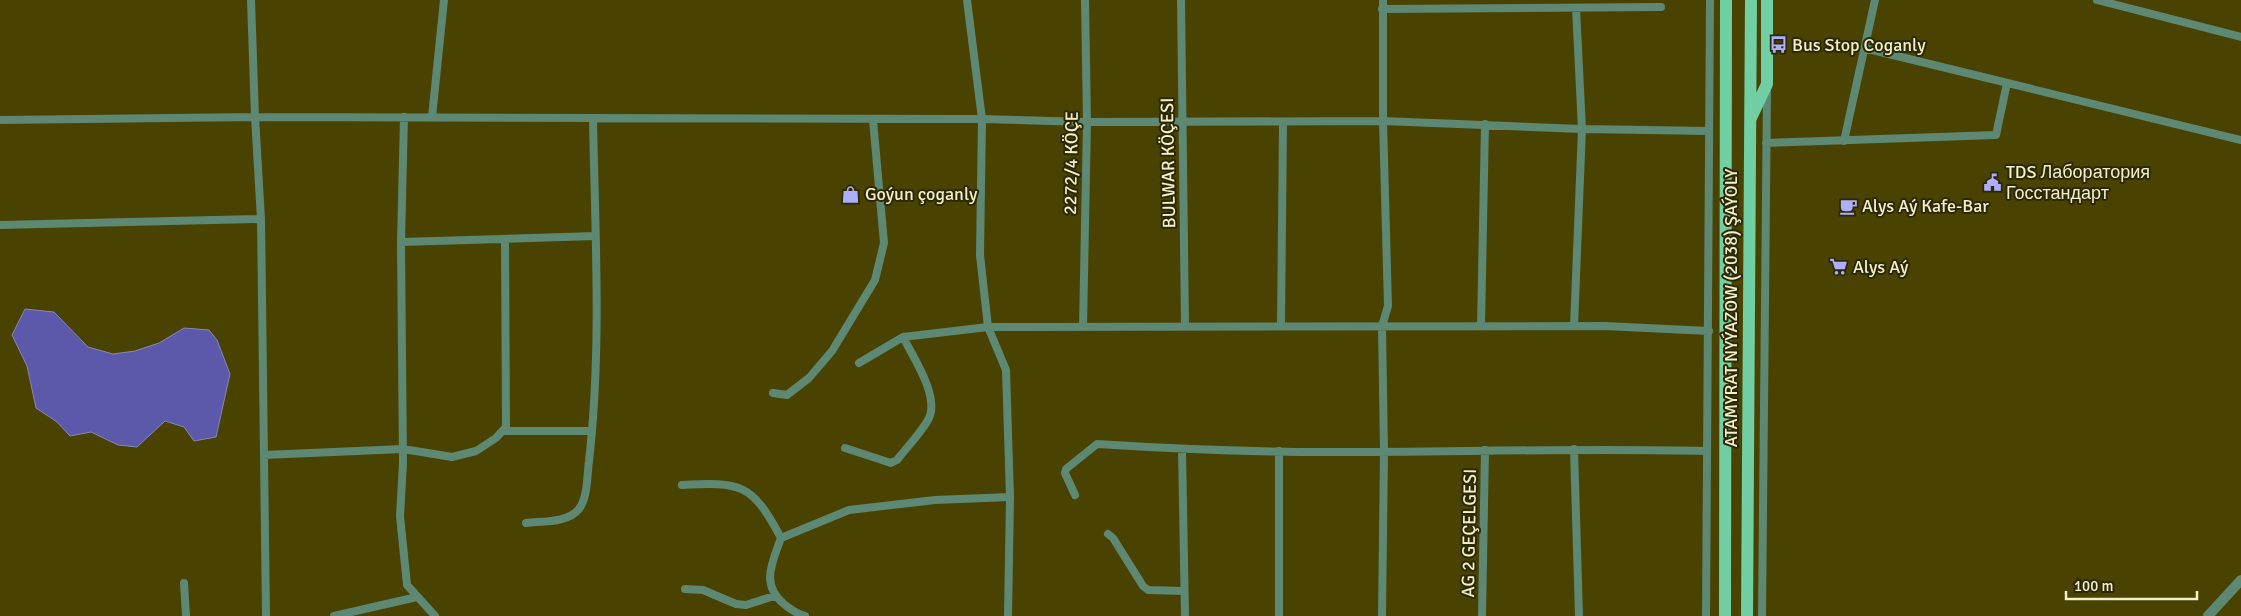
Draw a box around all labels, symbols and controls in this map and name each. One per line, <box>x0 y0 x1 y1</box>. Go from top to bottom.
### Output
place label: Bus Stop Coganly <box>1792 34 1926 56</box>
bus stop icon: Bus Stop Coganly <box>1768 35 1788 55</box>
street label: BULWAR KÖÇESI <box>1156 97 1180 229</box>
street label: 2272/4 KÖÇE <box>1059 111 1083 215</box>
place label: TDS Лаборатория Госстандарт <box>2006 161 2150 204</box>
street label: ATAMYRAT NYÝAZOW (2038) ŞAÝOLY <box>1720 169 1742 447</box>
public building icon: TDS Лаборатория Госстандарт <box>1982 172 2002 192</box>
place label: Goýun çoganly <box>865 183 978 205</box>
shop icon: Goýun çoganly <box>841 184 861 204</box>
place label: Alys Aý Kafe-Bar <box>1862 195 1989 217</box>
cafe icon: Alys Aý Kafe-Bar <box>1838 196 1858 216</box>
place label: Alys Aý <box>1853 256 1909 278</box>
supermarket icon: Alys Aý <box>1829 257 1849 277</box>
street label: AG 2 GEÇELGESI <box>1457 468 1481 598</box>
scale bar <box>2066 568 2197 600</box>
text: 100 m <box>2074 577 2114 595</box>

